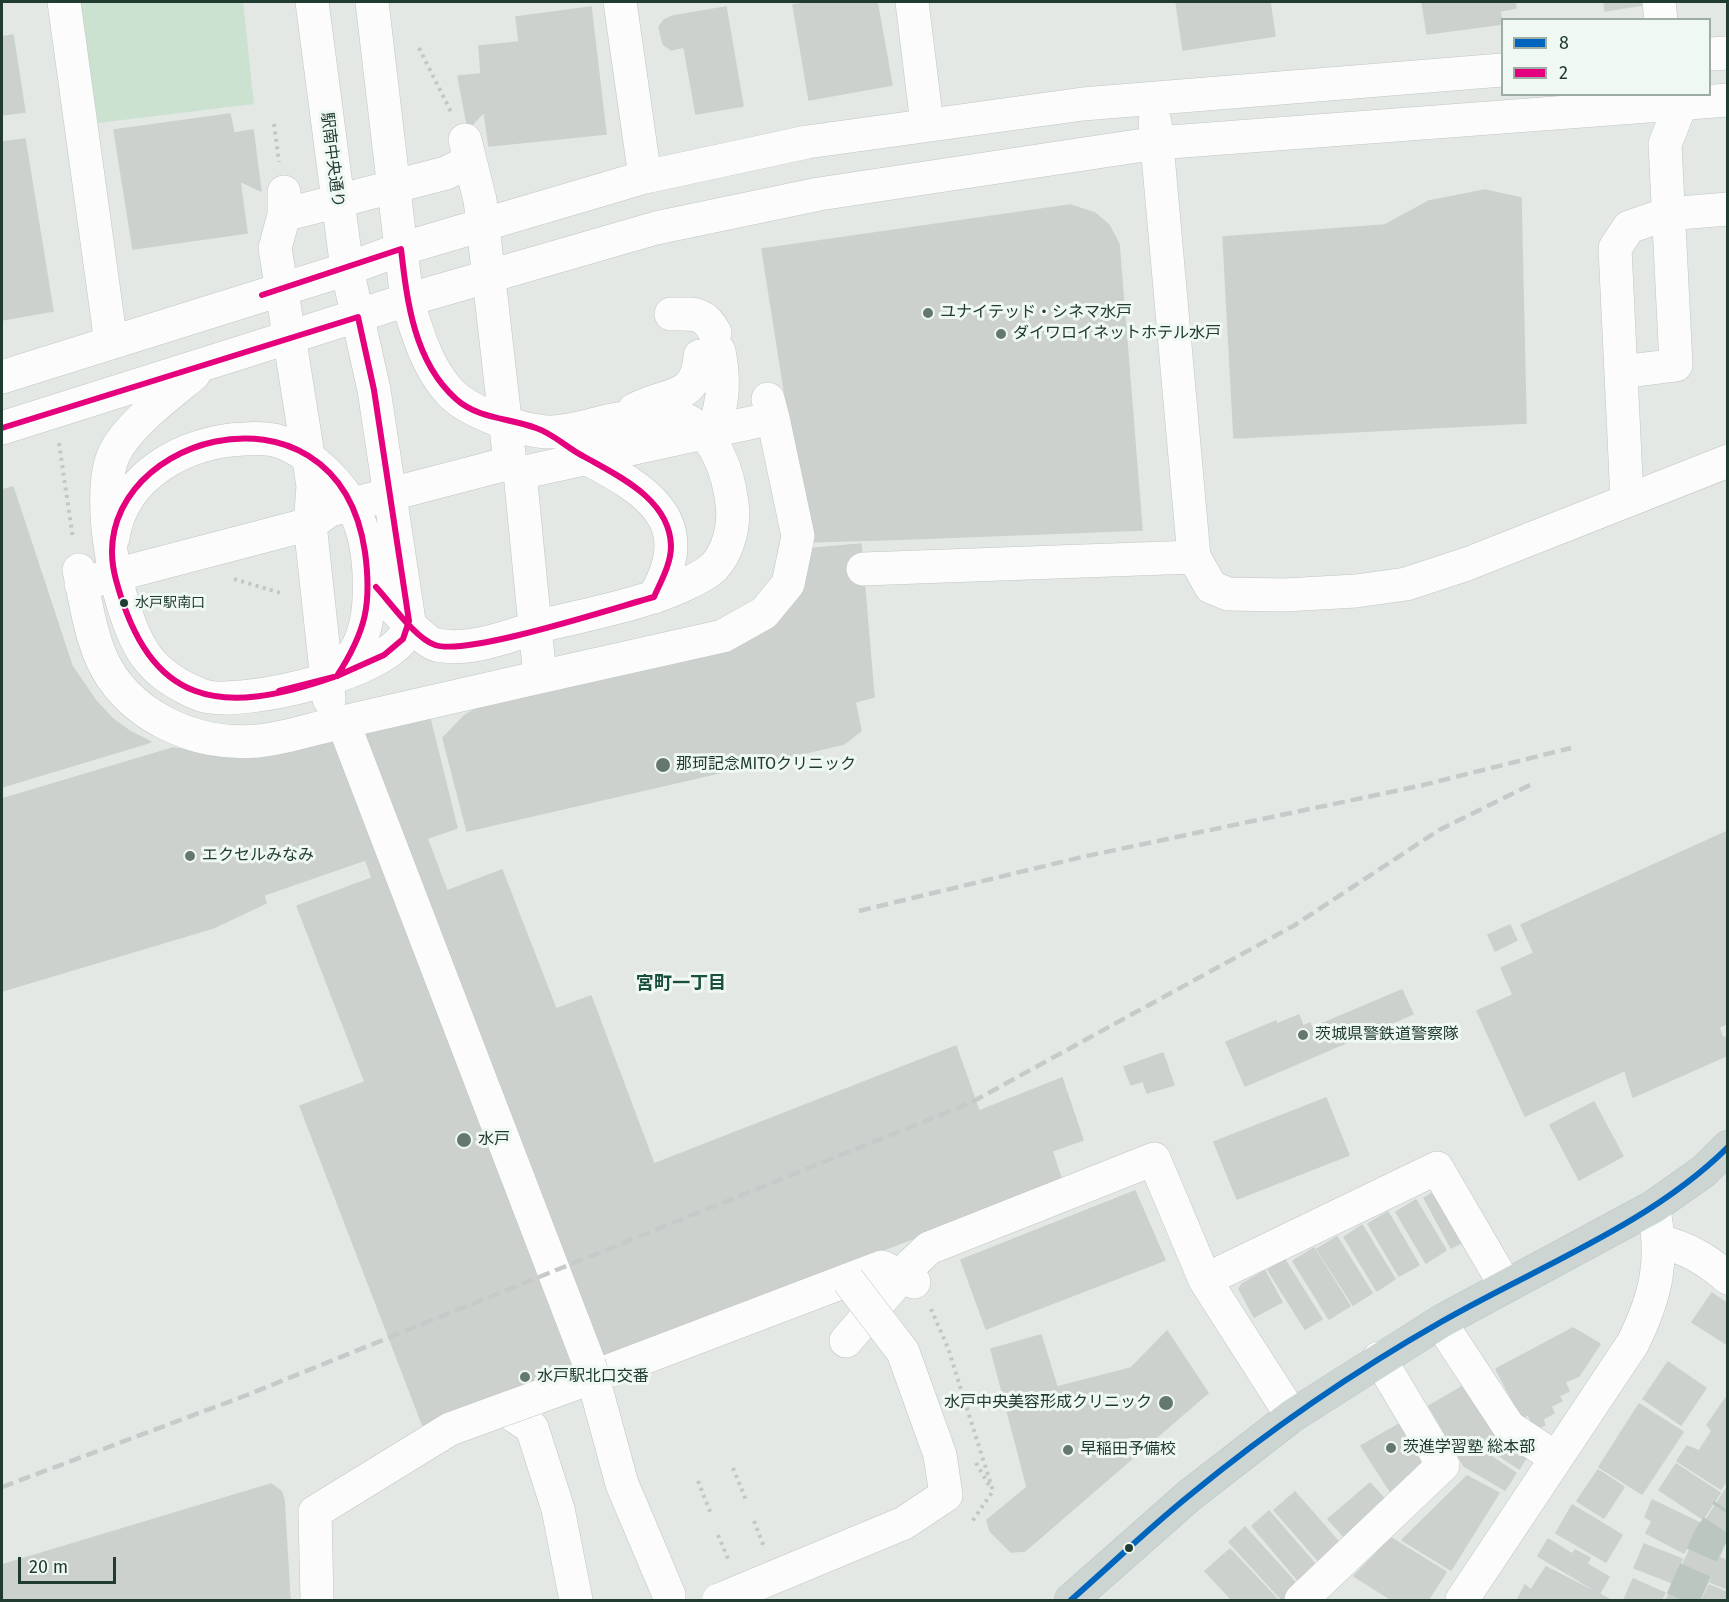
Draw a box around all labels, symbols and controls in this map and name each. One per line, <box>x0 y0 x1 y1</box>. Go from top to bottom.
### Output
legend <box>1501 18 1711 96</box>
text: 8 <box>1559 32 1569 54</box>
text: 2 <box>1559 62 1568 84</box>
street label: 駅南中央通り <box>317 111 347 209</box>
place label: ユナイテッド・シネマ水戸 <box>940 303 1132 323</box>
marker: ユナイテッド・シネマ水戸 <box>921 306 935 320</box>
place label: ダイワロイネットホテル水戸 <box>1013 324 1221 344</box>
marker: ダイワロイネットホテル水戸 <box>994 327 1008 341</box>
place label: 水戸駅南口 <box>135 595 205 611</box>
marker: 水戸駅南口 <box>118 597 130 609</box>
place label: 那珂記念MITOクリニック <box>676 755 856 775</box>
marker: 那珂記念MITOクリニック <box>654 756 672 774</box>
place label: エクセルみなみ <box>202 846 314 866</box>
marker: エクセルみなみ <box>183 849 197 863</box>
district label: 宮町一丁目 <box>636 973 726 995</box>
place label: 茨城県警鉄道警察隊 <box>1315 1025 1459 1045</box>
marker: 茨城県警鉄道警察隊 <box>1296 1028 1310 1042</box>
place label: 水戸 <box>478 1130 510 1150</box>
marker: 水戸 <box>455 1131 473 1149</box>
place label: 水戸駅北口交番 <box>537 1367 649 1387</box>
marker: 水戸駅北口交番 <box>518 1370 532 1384</box>
place label: 水戸中央美容形成クリニック <box>944 1393 1152 1413</box>
marker: 水戸中央美容形成クリニック <box>1157 1394 1175 1412</box>
place label: 茨進学習塾 総本部 <box>1403 1438 1535 1458</box>
place label: 早稲田予備校 <box>1080 1440 1176 1460</box>
marker: 茨進学習塾 総本部 <box>1384 1441 1398 1455</box>
marker: 早稲田予備校 <box>1061 1443 1075 1457</box>
unlabelled marker <box>1123 1542 1135 1554</box>
scale bar <box>21 1545 118 1583</box>
text: 20 m <box>29 1556 68 1578</box>

